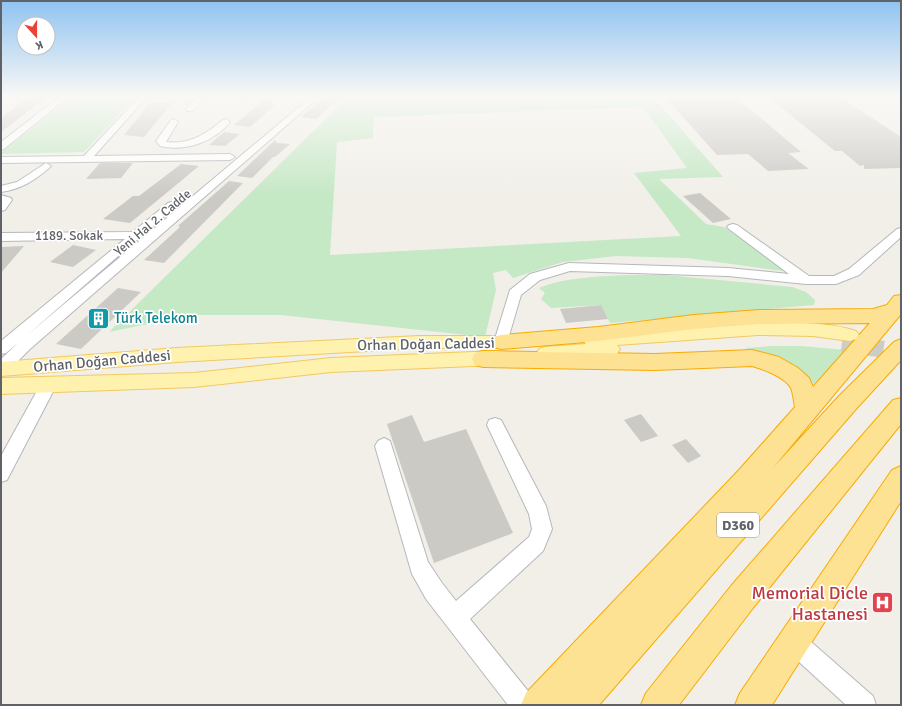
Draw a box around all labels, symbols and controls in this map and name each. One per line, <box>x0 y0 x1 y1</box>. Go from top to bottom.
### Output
north arrow <box>16 16 56 56</box>
text: K <box>34 38 45 52</box>
street label: Yeni Hal 2. Cadde <box>111 186 194 260</box>
street label: 1189. Sokak <box>35 228 103 244</box>
building icon: Türk Telekom <box>86 305 112 331</box>
place label: Türk Telekom <box>114 309 198 327</box>
street label: Orhan Doğan Caddesi <box>357 334 495 354</box>
street label: Orhan Doğan Caddesi <box>33 346 171 376</box>
road number: D360 <box>717 513 759 537</box>
place label: Memorial Dicle Hastanesi <box>751 582 868 625</box>
hospital icon: Memorial Dicle Hastanesi <box>870 590 896 616</box>

